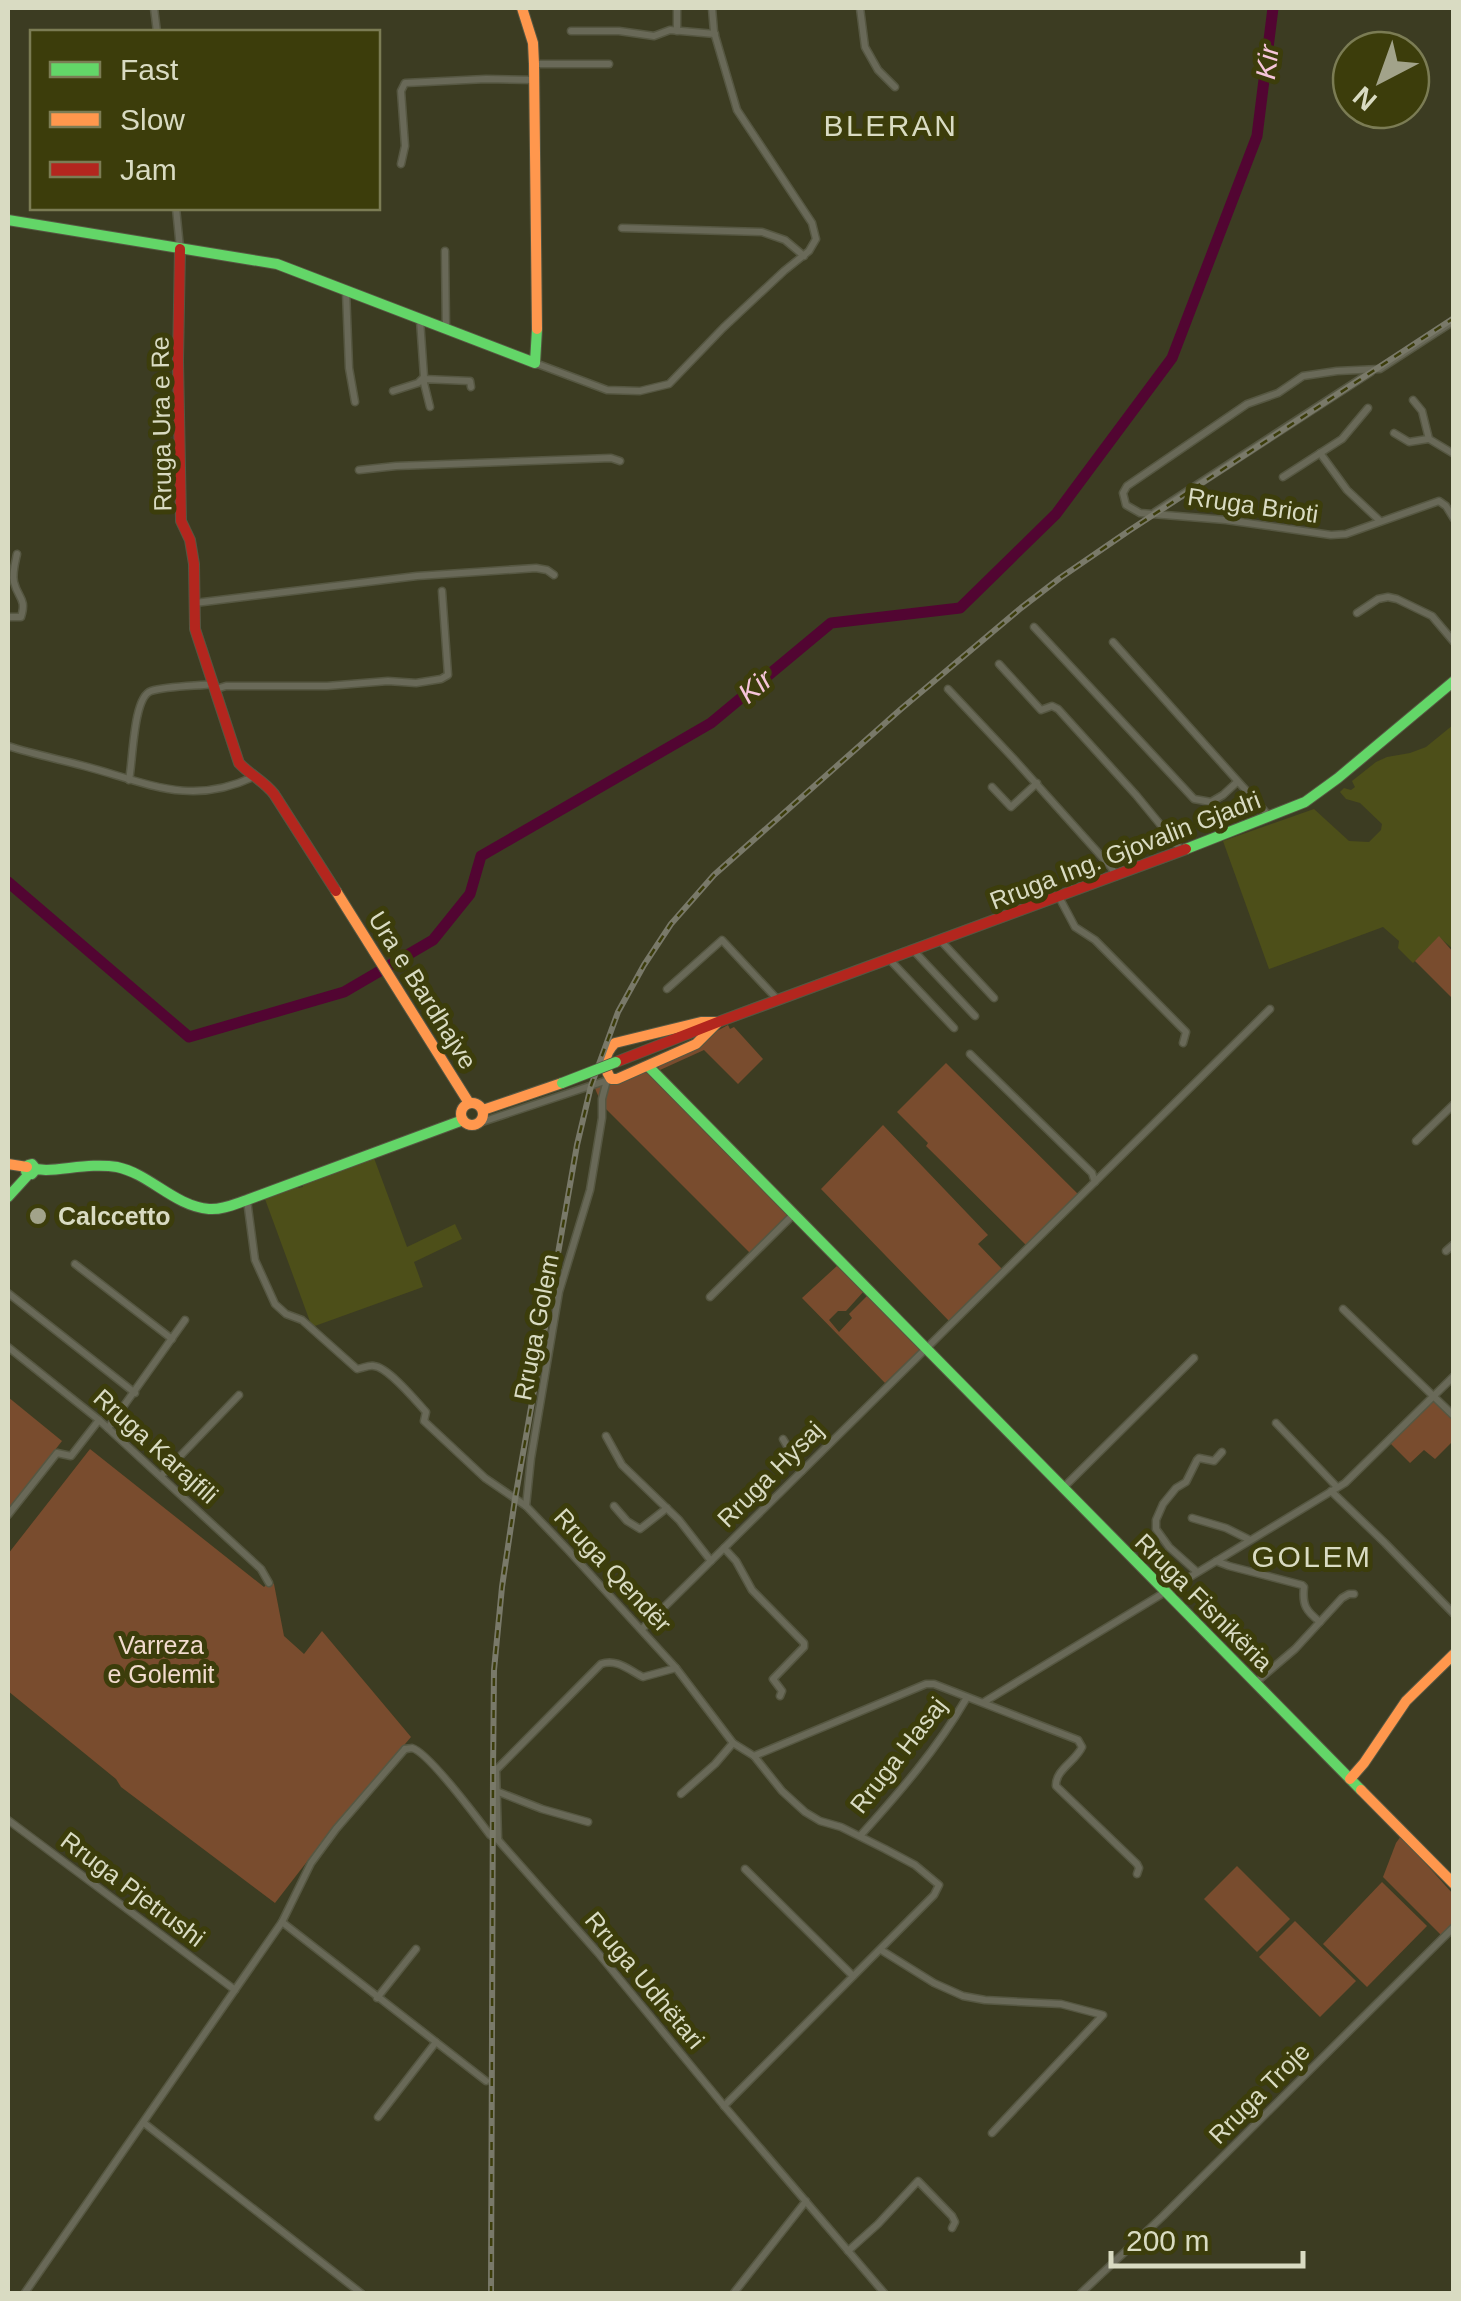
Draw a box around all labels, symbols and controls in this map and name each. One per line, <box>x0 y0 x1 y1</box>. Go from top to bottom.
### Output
legend <box>30 30 380 210</box>
north arrow <box>1331 30 1431 130</box>
water label: Kir <box>1250 42 1285 81</box>
text: Fast <box>120 53 179 86</box>
text: N <box>1347 80 1383 117</box>
text: Slow <box>120 103 185 136</box>
district label: BLERAN <box>823 109 959 142</box>
text: Jam <box>120 153 177 186</box>
street label: Rruga Ura e Re <box>145 336 177 512</box>
street label: Rruga Brioti <box>1186 482 1320 528</box>
water label: Kir <box>732 662 780 709</box>
street label: Rruga Ing. Gjovalin Gjadri <box>986 785 1264 915</box>
street label: Ura e Bardhajve <box>363 906 483 1074</box>
place label: Calccetto <box>58 1202 171 1230</box>
marker: Calccetto <box>27 1205 49 1227</box>
street label: Rruga Golem <box>508 1251 564 1403</box>
street label: Rruga Karajfili <box>88 1383 224 1509</box>
street label: Rruga Hysaj <box>711 1415 829 1533</box>
street label: Rruga Qendër <box>549 1503 677 1637</box>
street label: Rruga Fisnikëria <box>1130 1528 1278 1676</box>
district label: GOLEM <box>1252 1540 1372 1573</box>
park label: Varreza e Golemit <box>108 1631 215 1688</box>
street label: Rruga Hasaj <box>844 1692 952 1818</box>
street label: Rruga Pjetrushi <box>56 1826 210 1952</box>
street label: Rruga Udhëtari <box>580 1906 710 2054</box>
street label: Rruga Troje <box>1203 2037 1315 2149</box>
scale bar <box>1111 2206 1304 2268</box>
text: 200 m <box>1126 2224 1209 2257</box>

